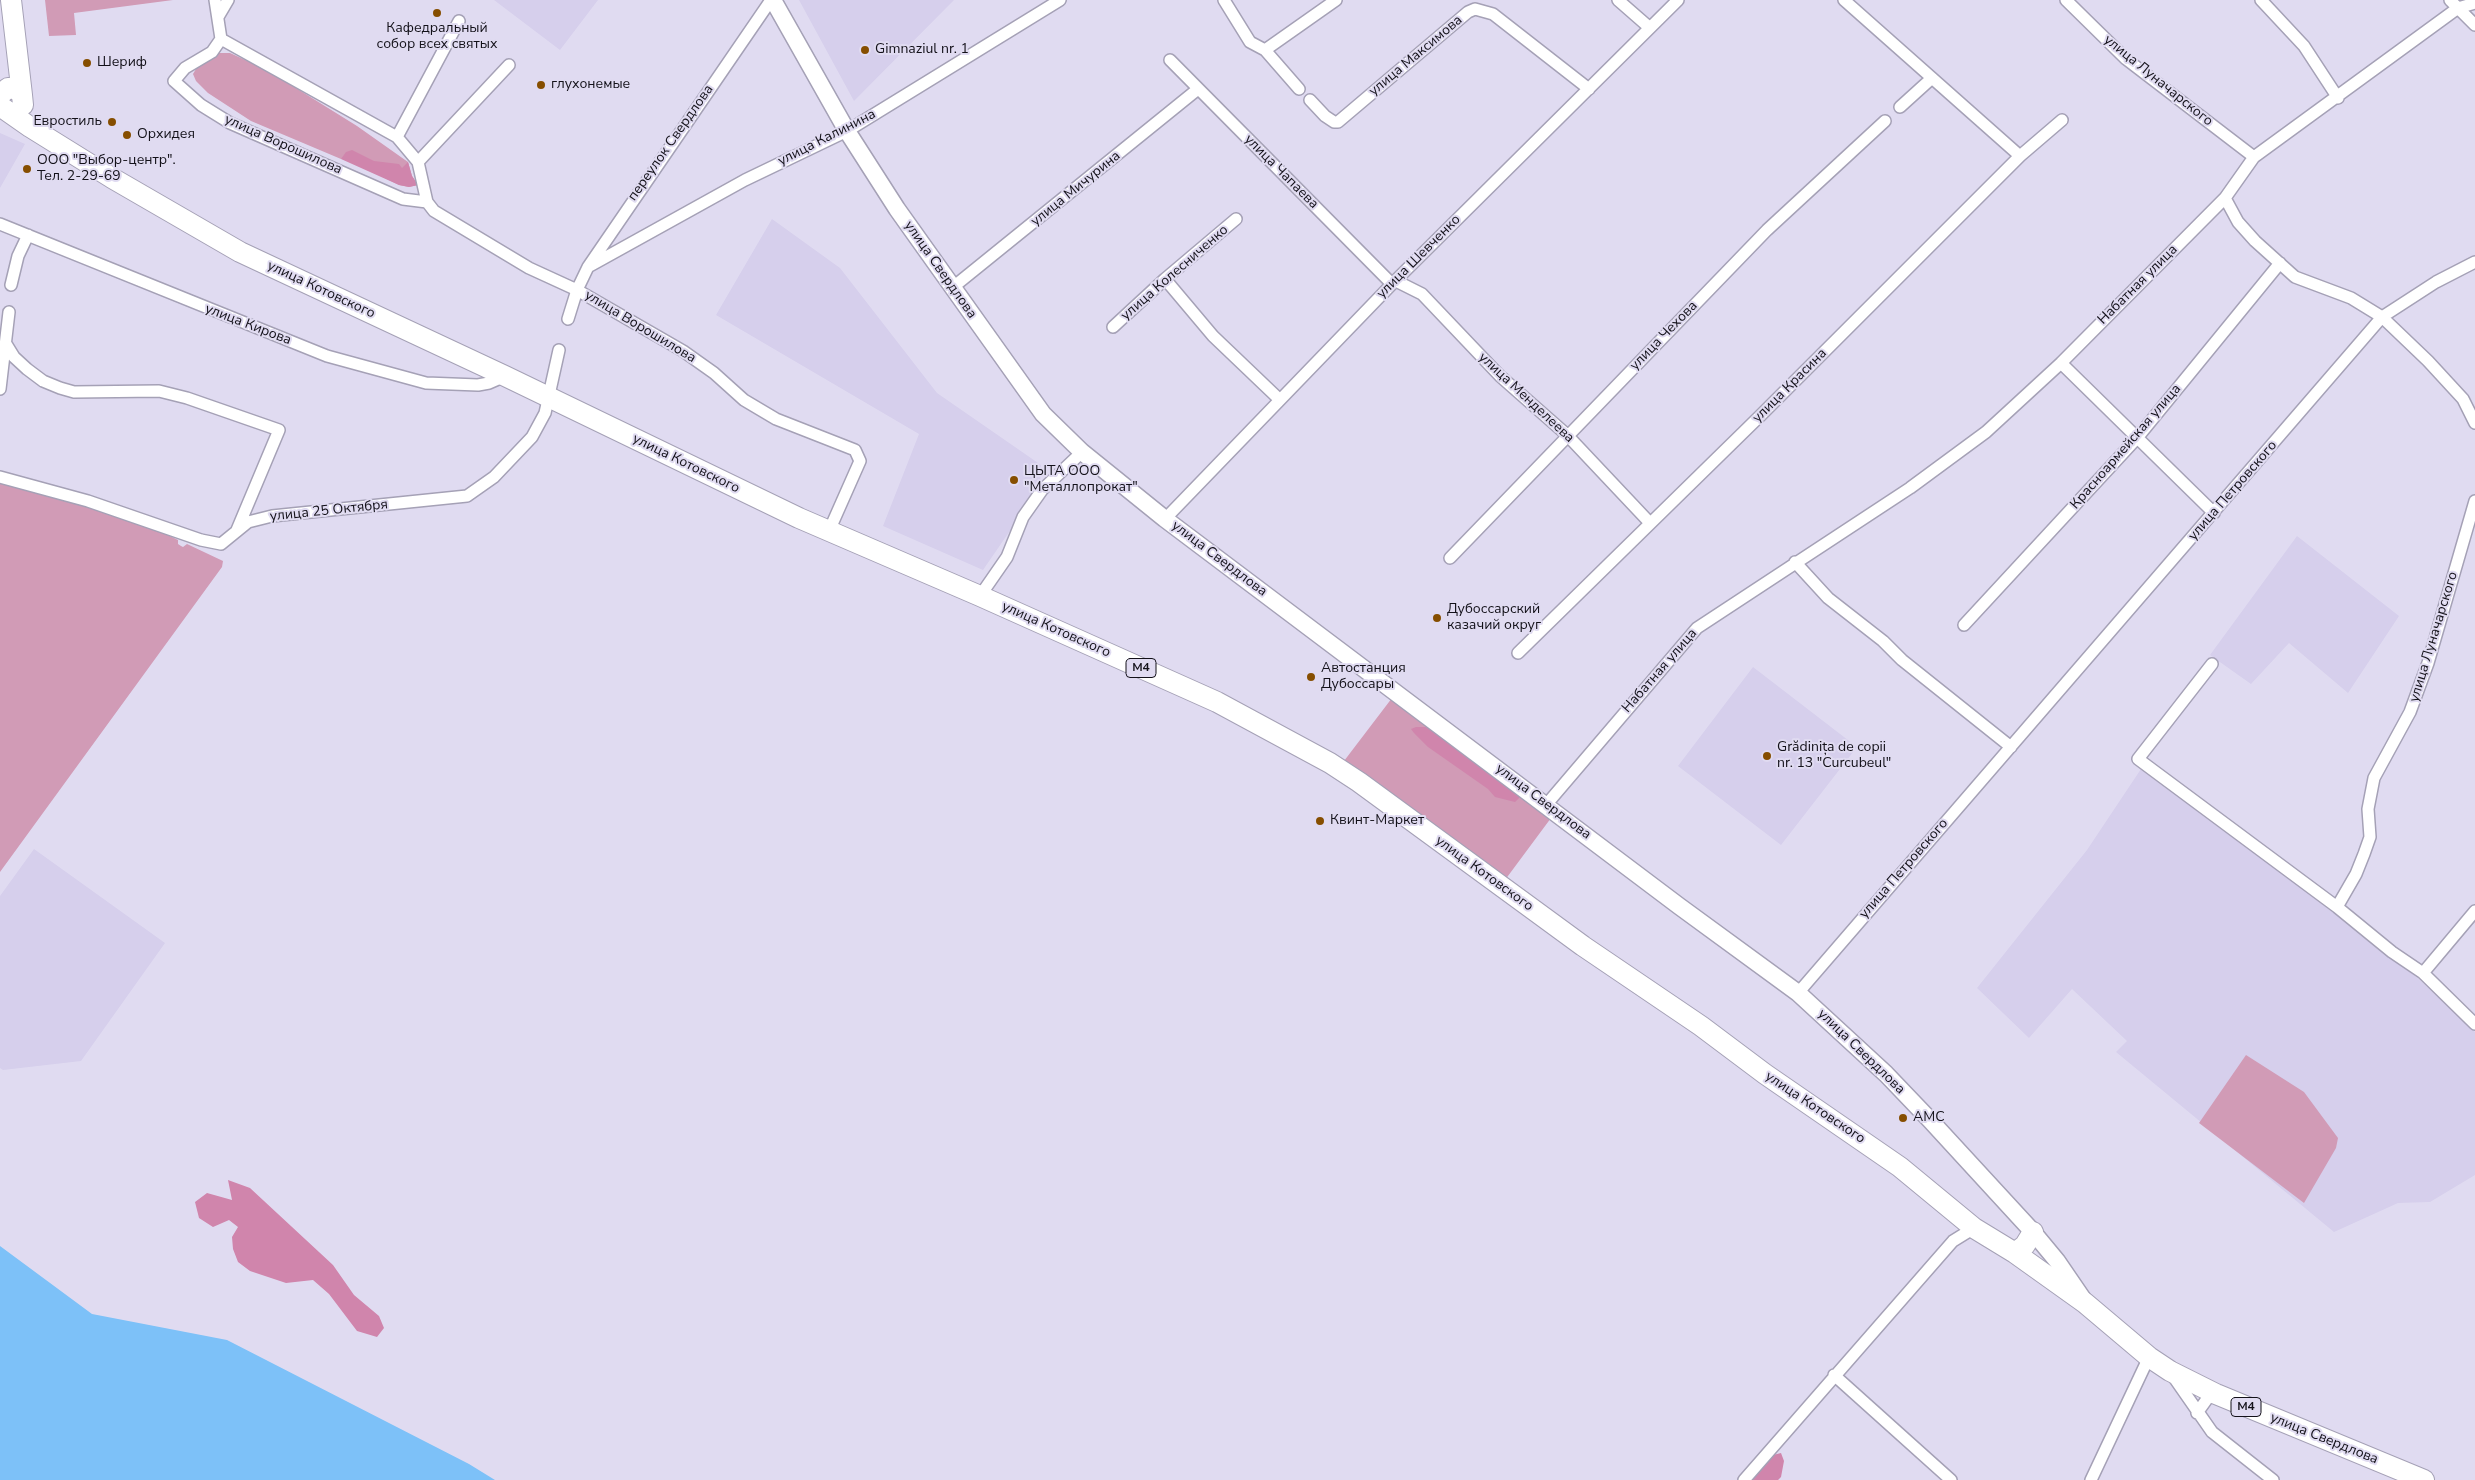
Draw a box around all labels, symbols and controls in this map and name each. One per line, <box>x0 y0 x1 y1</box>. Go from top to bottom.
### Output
marker: Кафедральный собор всех святых <box>431 7 443 19</box>
street label: улица Максимова <box>1366 12 1466 100</box>
place label: Кафедральный собор всех святых <box>377 21 497 54</box>
street label: улица Луначарского <box>2100 32 2216 130</box>
place label: Gimnaziul nr. 1 <box>875 42 969 58</box>
marker: Gimnaziul nr. 1 <box>859 44 871 56</box>
place label: Шериф <box>97 55 147 71</box>
marker: Шериф <box>81 57 93 69</box>
place label: глухонемые <box>551 77 630 93</box>
marker: глухонемые <box>535 79 547 91</box>
street label: переулок Свердлова <box>625 82 717 204</box>
street label: улица Калинина <box>775 106 879 170</box>
street label: улица Ворошилова <box>222 112 344 178</box>
place label: Евростиль <box>33 114 102 130</box>
marker: Евростиль <box>106 116 118 128</box>
place label: Орхидея <box>137 127 195 143</box>
marker: Орхидея <box>121 129 133 141</box>
street label: улица Чапаева <box>1240 131 1322 213</box>
street label: улица Мичурина <box>1028 148 1124 230</box>
place label: ООО "Выбор-центр". Тел. 2-29-69 <box>37 153 176 186</box>
marker: ООО "Выбор-центр". Тел. 2-29-69 <box>21 163 33 175</box>
street label: улица Шевченко <box>1374 212 1464 302</box>
street label: улица Свердлова <box>900 218 980 322</box>
street label: улица Колесниченко <box>1118 222 1232 324</box>
street label: Набатная улица <box>2095 242 2181 328</box>
street label: улица Котовского <box>264 258 378 322</box>
street label: улица Ворошилова <box>581 287 699 367</box>
street label: улица Чехова <box>1627 298 1701 374</box>
street label: улица Кирова <box>202 301 294 349</box>
street label: улица Красина <box>1749 345 1831 427</box>
street label: улица Менделеева <box>1475 349 1577 447</box>
street label: Красноармейская улица <box>2067 381 2185 513</box>
street label: улица Котовского <box>630 431 742 497</box>
street label: улица Петровского <box>2185 438 2281 544</box>
place label: ЦЫТА ООО "Металлопрокат" <box>1024 464 1138 497</box>
marker: ЦЫТА ООО "Металлопрокат" <box>1008 474 1020 486</box>
street label: улица 25 Октября <box>269 496 389 526</box>
street label: улица Свердлова <box>1168 518 1270 600</box>
street label: улица Луначарского <box>2406 570 2462 704</box>
street label: улица Котовского <box>999 599 1113 661</box>
place label: Дубоссарский казачий округ <box>1447 602 1541 634</box>
marker: Дубоссарский казачий округ <box>1431 612 1443 624</box>
street label: Набатная улица <box>1619 626 1701 716</box>
road number: M4 <box>1126 658 1156 678</box>
place label: Автостанция Дубоссары <box>1321 661 1406 694</box>
marker: Автостанция Дубоссары <box>1305 671 1317 683</box>
place label: Grădinița de copii nr. 13 "Curcubeul" <box>1777 740 1891 772</box>
marker: Grădinița de copii nr. 13 "Curcubeul" <box>1761 750 1773 762</box>
street label: улица Свердлова <box>1492 761 1594 843</box>
place label: Квинт-Маркет <box>1330 813 1424 829</box>
marker: Квинт-Маркет <box>1314 815 1326 827</box>
street label: улица Петровского <box>1856 816 1952 922</box>
street label: улица Котовского <box>1432 833 1536 915</box>
street label: улица Свердлова <box>1814 1006 1908 1098</box>
street label: улица Котовского <box>1762 1068 1868 1148</box>
place label: AMC <box>1913 1110 1945 1126</box>
marker: AMC <box>1897 1112 1909 1124</box>
road number: M4 <box>2231 1398 2261 1416</box>
street label: улица Свердлова <box>2268 1410 2380 1468</box>

